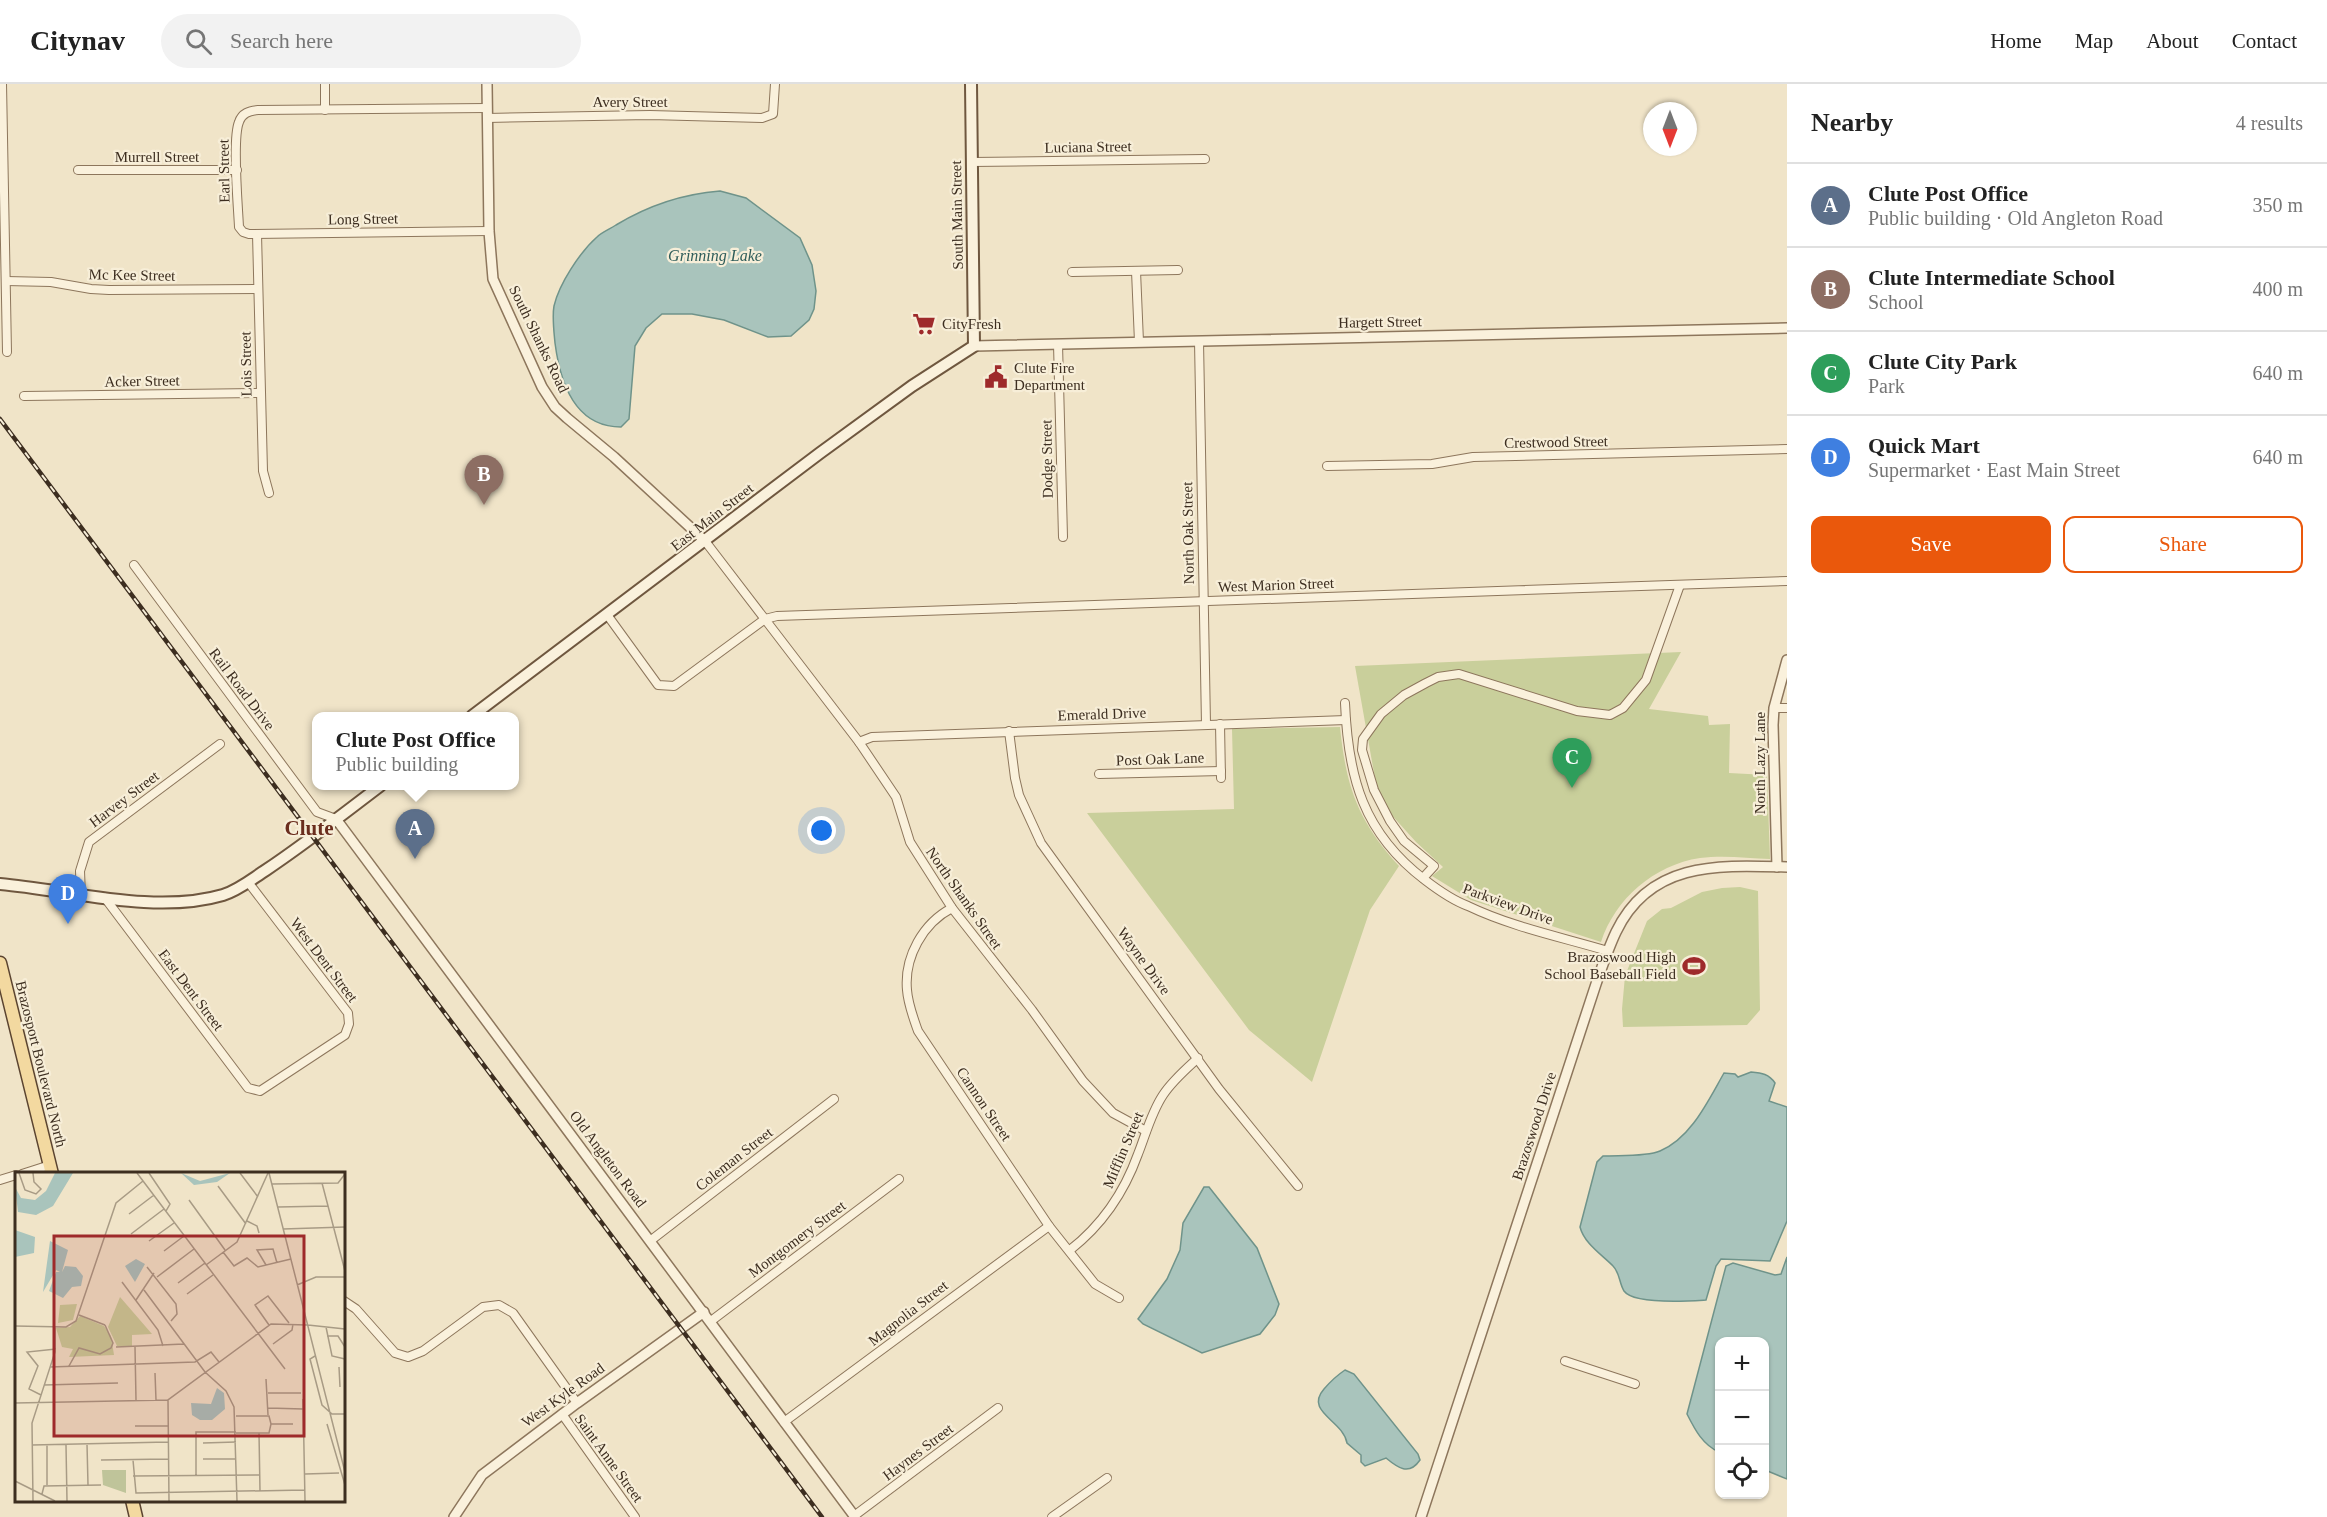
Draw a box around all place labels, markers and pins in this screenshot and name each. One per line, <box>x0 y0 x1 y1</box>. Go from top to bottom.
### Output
supermarket icon: CityFresh <box>911 311 937 337</box>
place label: CityFresh <box>942 316 1002 332</box>
place label: Clute Fire Department <box>1014 360 1086 393</box>
public building icon: Clute Fire Department <box>983 364 1009 390</box>
pin: B <box>464 456 504 505</box>
pin: C <box>1552 738 1592 788</box>
pin: A <box>396 810 434 859</box>
pin: D <box>48 874 88 924</box>
place label: Brazoswood High School Baseball Field <box>1544 949 1676 982</box>
sports icon: Brazoswood High School Baseball Field <box>1681 953 1707 979</box>

